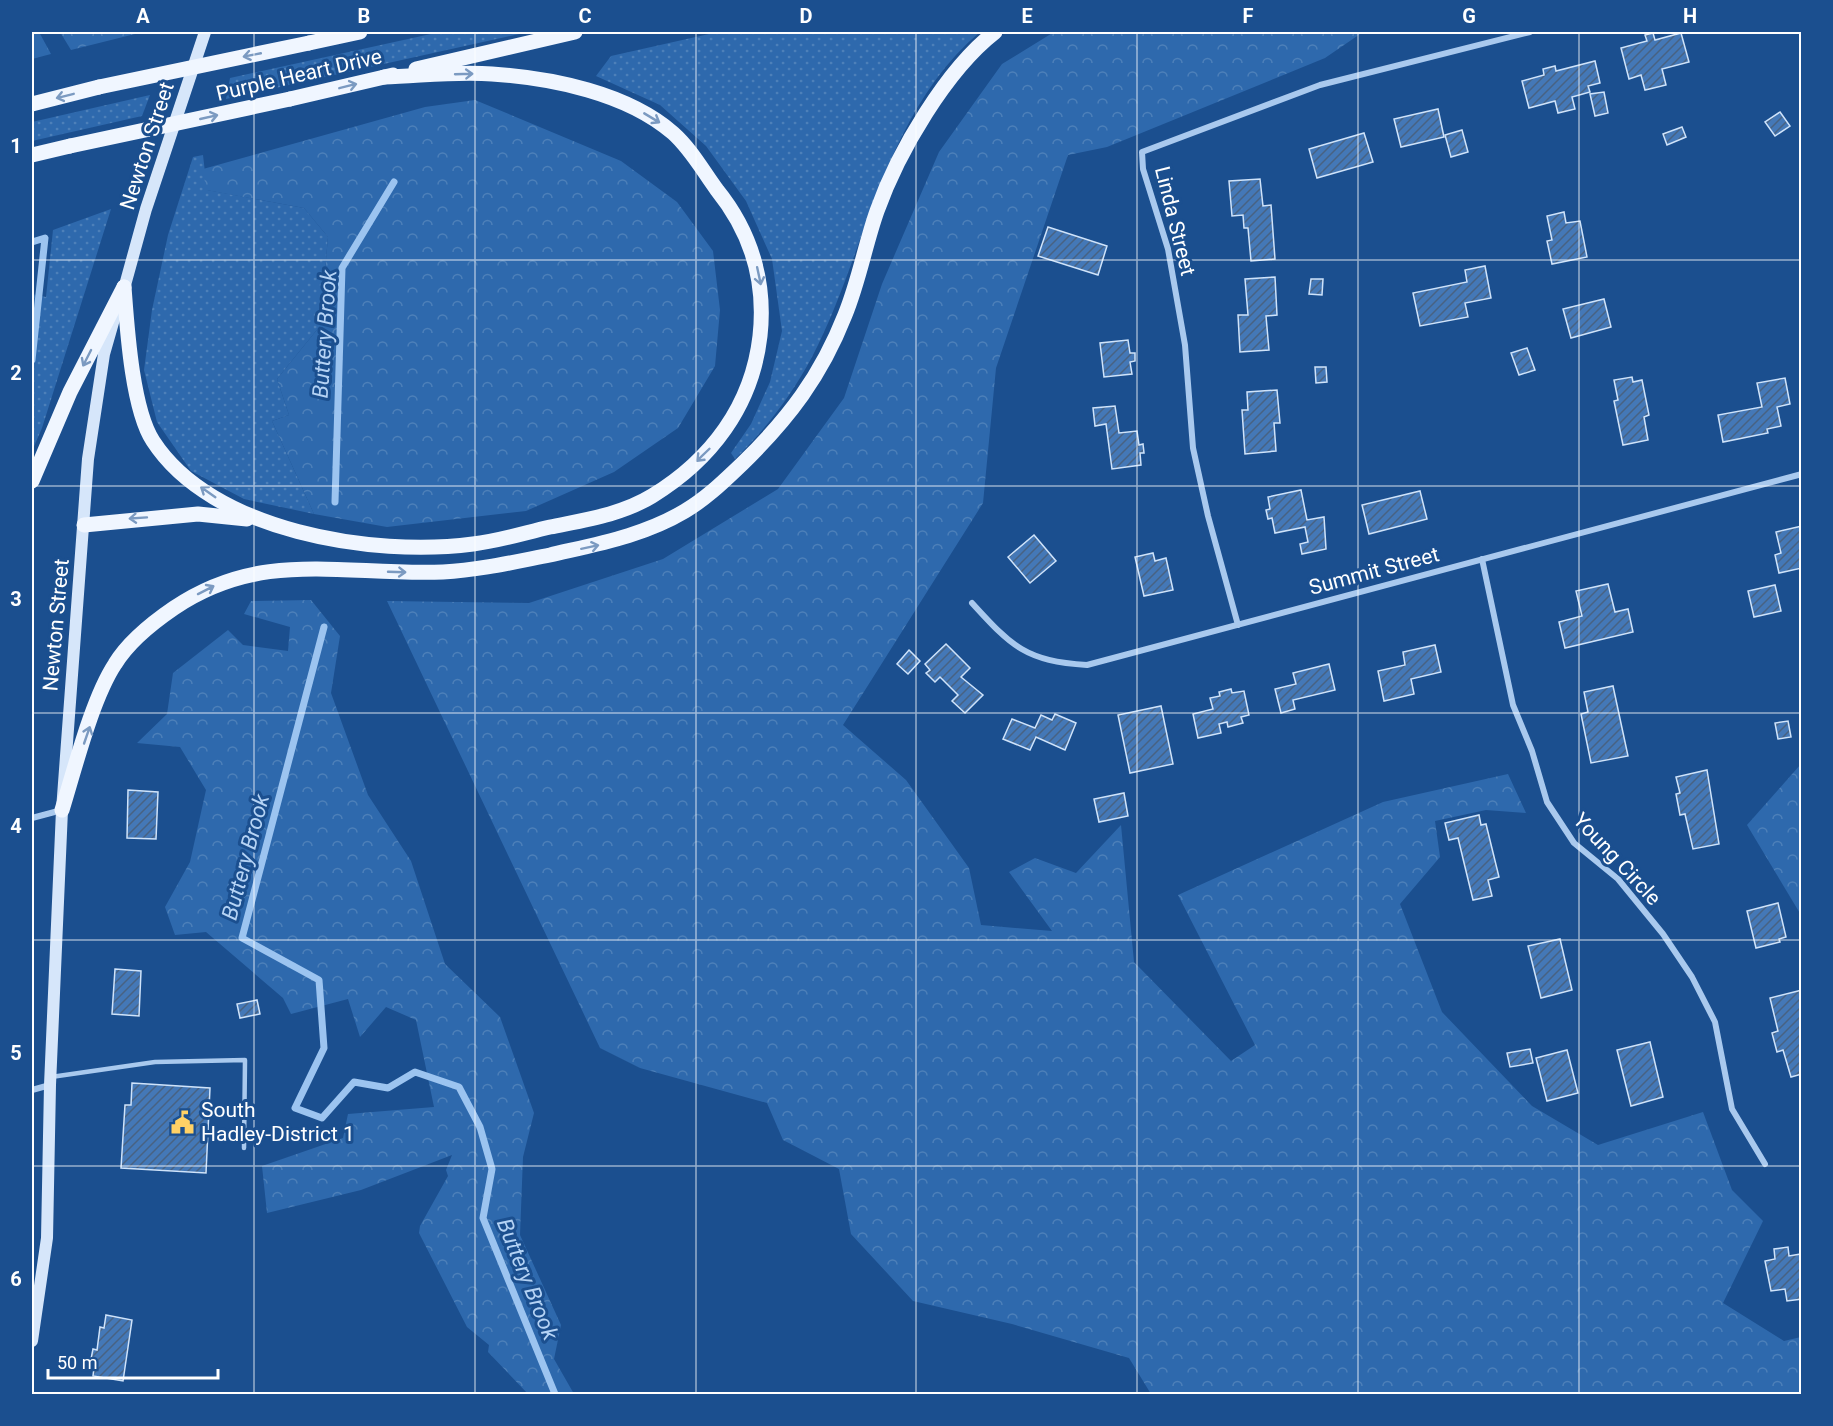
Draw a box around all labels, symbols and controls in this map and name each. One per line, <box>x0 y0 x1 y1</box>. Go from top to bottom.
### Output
text: A <box>136 4 150 28</box>
text: B <box>358 4 370 28</box>
text: C <box>578 4 592 28</box>
text: D <box>800 4 813 28</box>
text: E <box>1021 4 1033 28</box>
text: F <box>1243 4 1254 28</box>
text: G <box>1462 4 1476 28</box>
text: H <box>1683 4 1697 28</box>
street label: Purple Heart Drive <box>214 44 384 106</box>
one-way arrow <box>243 50 262 61</box>
one-way arrow <box>453 69 473 80</box>
street label: Newton Street <box>115 79 179 213</box>
one-way arrow <box>338 79 357 91</box>
one-way arrow <box>56 90 75 102</box>
one-way arrow <box>200 110 219 122</box>
one-way arrow <box>643 113 660 125</box>
text: 1 <box>10 134 22 158</box>
street label: Linda Street <box>1150 164 1200 278</box>
one-way arrow <box>754 266 765 285</box>
water label: Buttery Brook <box>308 268 342 399</box>
one-way arrow <box>81 348 92 366</box>
text: 2 <box>10 361 22 385</box>
one-way arrow <box>696 447 711 462</box>
one-way arrow <box>201 486 217 498</box>
one-way arrow <box>129 513 149 524</box>
one-way arrow <box>580 541 599 552</box>
street label: Summit Street <box>1306 542 1442 600</box>
street label: Newton Street <box>38 558 74 692</box>
one-way arrow <box>387 566 407 578</box>
one-way arrow <box>196 583 214 595</box>
text: 3 <box>10 587 22 611</box>
one-way arrow <box>82 726 93 744</box>
water label: Buttery Brook <box>217 791 275 923</box>
street label: Young Circle <box>1568 808 1666 910</box>
text: 4 <box>10 814 22 838</box>
text: 5 <box>10 1041 22 1065</box>
place label: South Hadley-District 1 <box>201 1098 355 1146</box>
public building icon: South Hadley-District 1 <box>170 1109 196 1135</box>
water label: Buttery Brook <box>492 1215 564 1345</box>
text: 6 <box>10 1267 22 1291</box>
scale bar <box>48 1342 218 1380</box>
text: 50 m <box>57 1352 97 1373</box>

